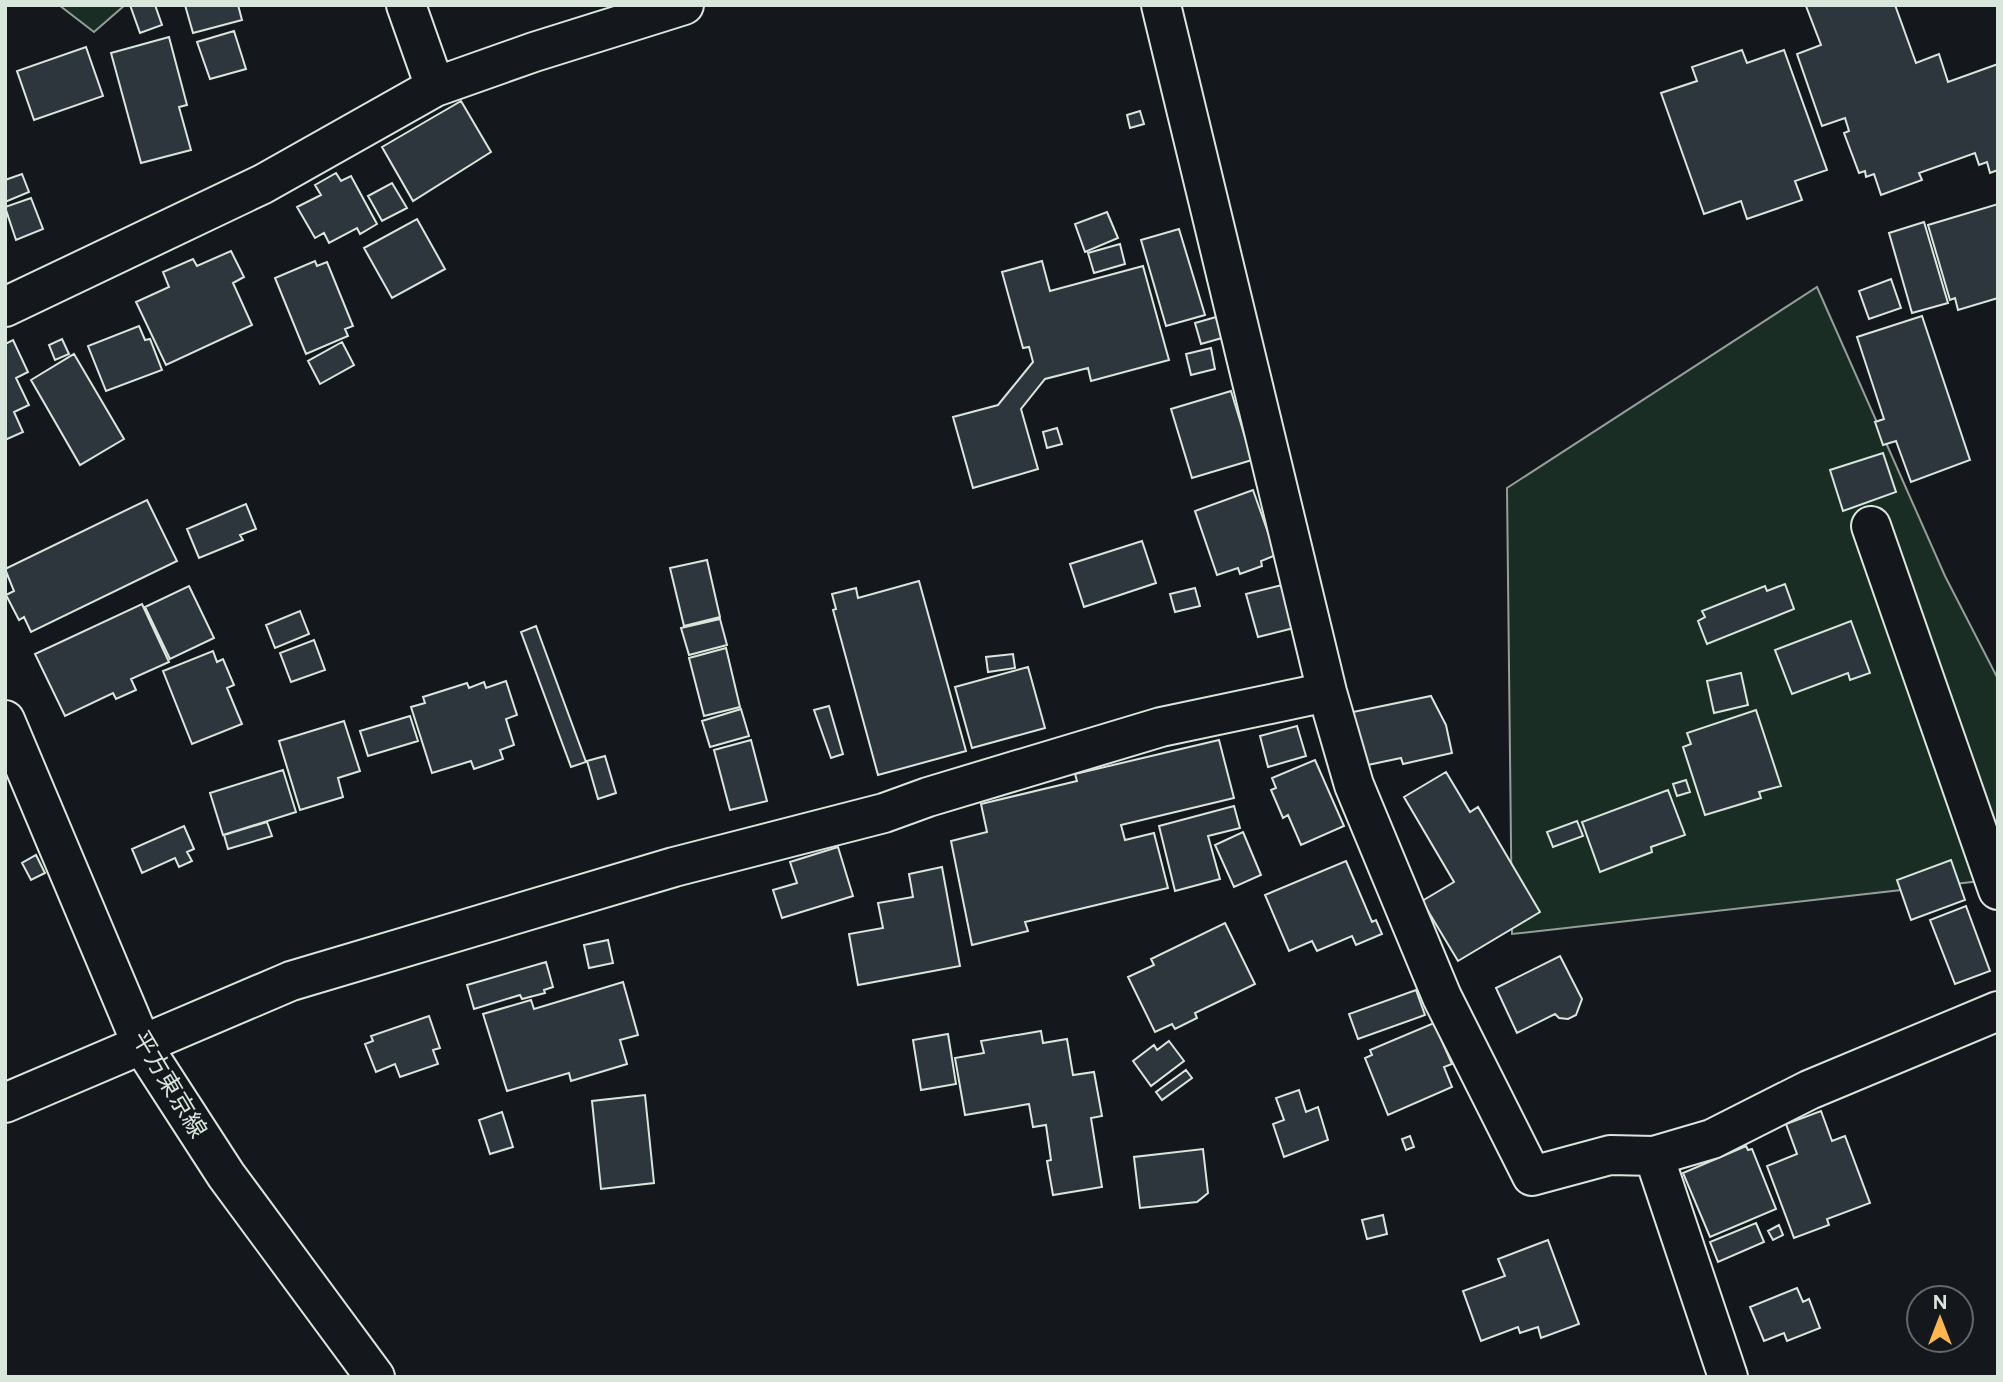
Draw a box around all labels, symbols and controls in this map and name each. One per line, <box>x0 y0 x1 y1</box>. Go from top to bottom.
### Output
street label: 平方東京線 <box>127 1025 213 1143</box>
north arrow <box>1905 1284 1975 1354</box>
text: N <box>1933 1291 1947 1314</box>

